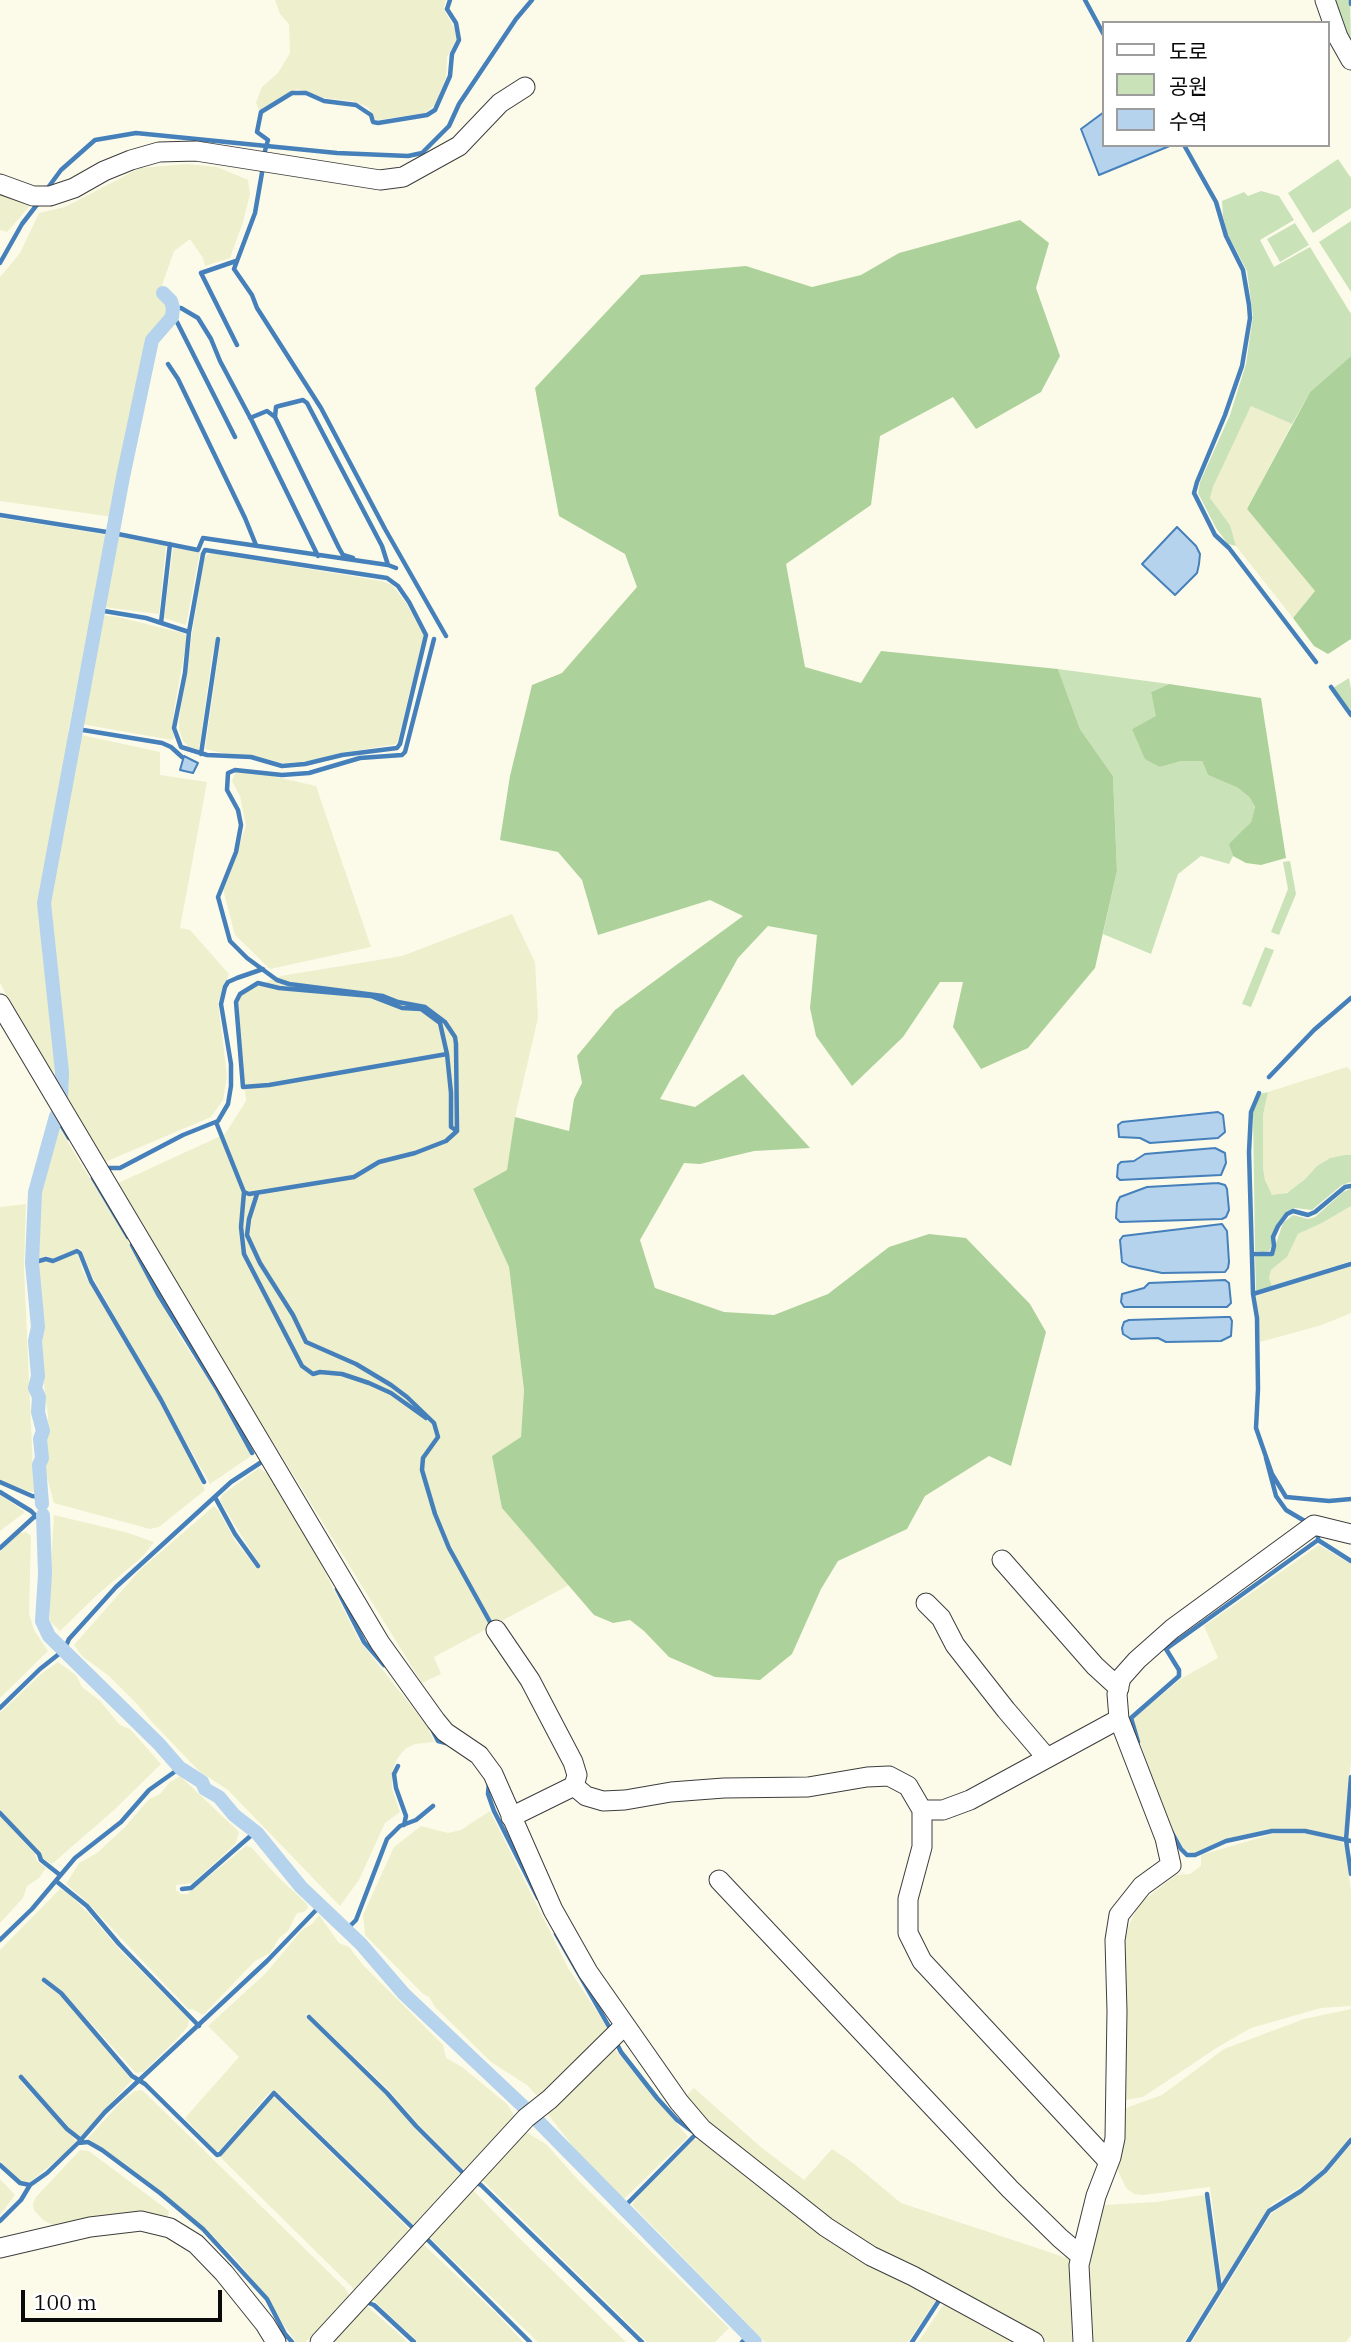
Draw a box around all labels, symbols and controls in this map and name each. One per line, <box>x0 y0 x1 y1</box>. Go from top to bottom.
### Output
legend <box>1102 21 1330 147</box>
text: 도로 <box>1169 37 1208 65</box>
text: 공원 <box>1169 72 1208 100</box>
text: 수역 <box>1169 107 1208 135</box>
scale bar <box>24 2276 226 2320</box>
text: 100 m <box>34 2288 97 2316</box>

